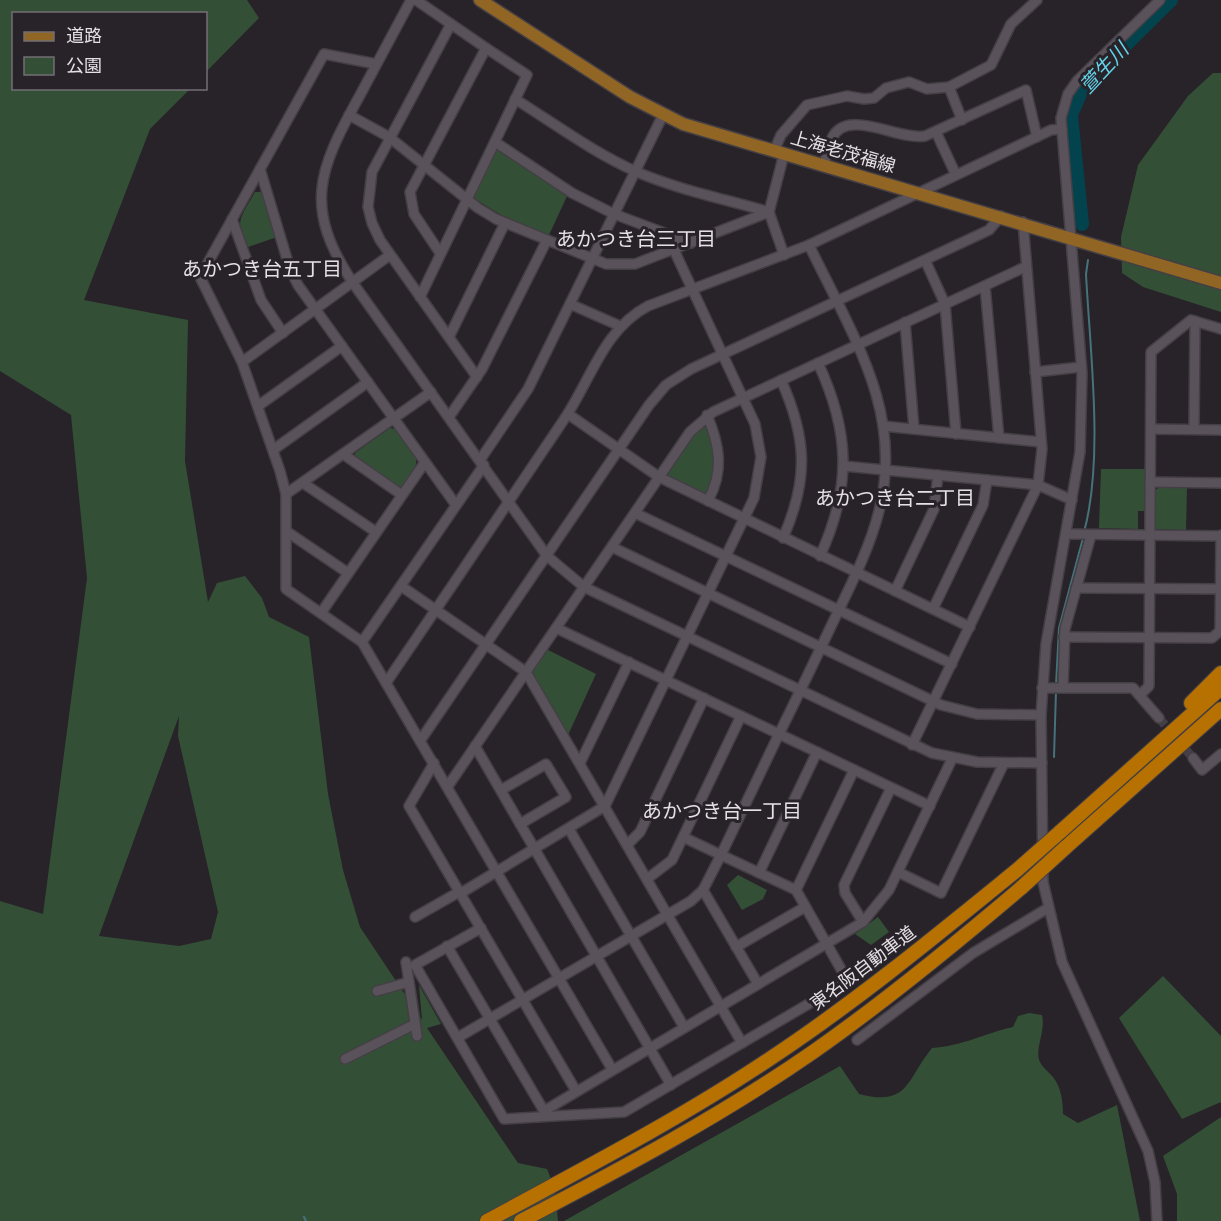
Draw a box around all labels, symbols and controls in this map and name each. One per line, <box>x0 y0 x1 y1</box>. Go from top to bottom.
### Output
legend <box>12 12 207 90</box>
text: 道路 <box>66 26 102 46</box>
water label: 萱生川 <box>1075 37 1134 97</box>
text: 公園 <box>66 56 102 76</box>
street label: 上海老茂福線 <box>788 128 898 176</box>
district label: あかつき台三丁目 <box>556 228 716 250</box>
district label: あかつき台五丁目 <box>182 258 342 280</box>
district label: あかつき台二丁目 <box>815 487 975 509</box>
district label: あかつき台一丁目 <box>642 800 802 822</box>
street label: 東名阪自動車道 <box>807 922 919 1014</box>

